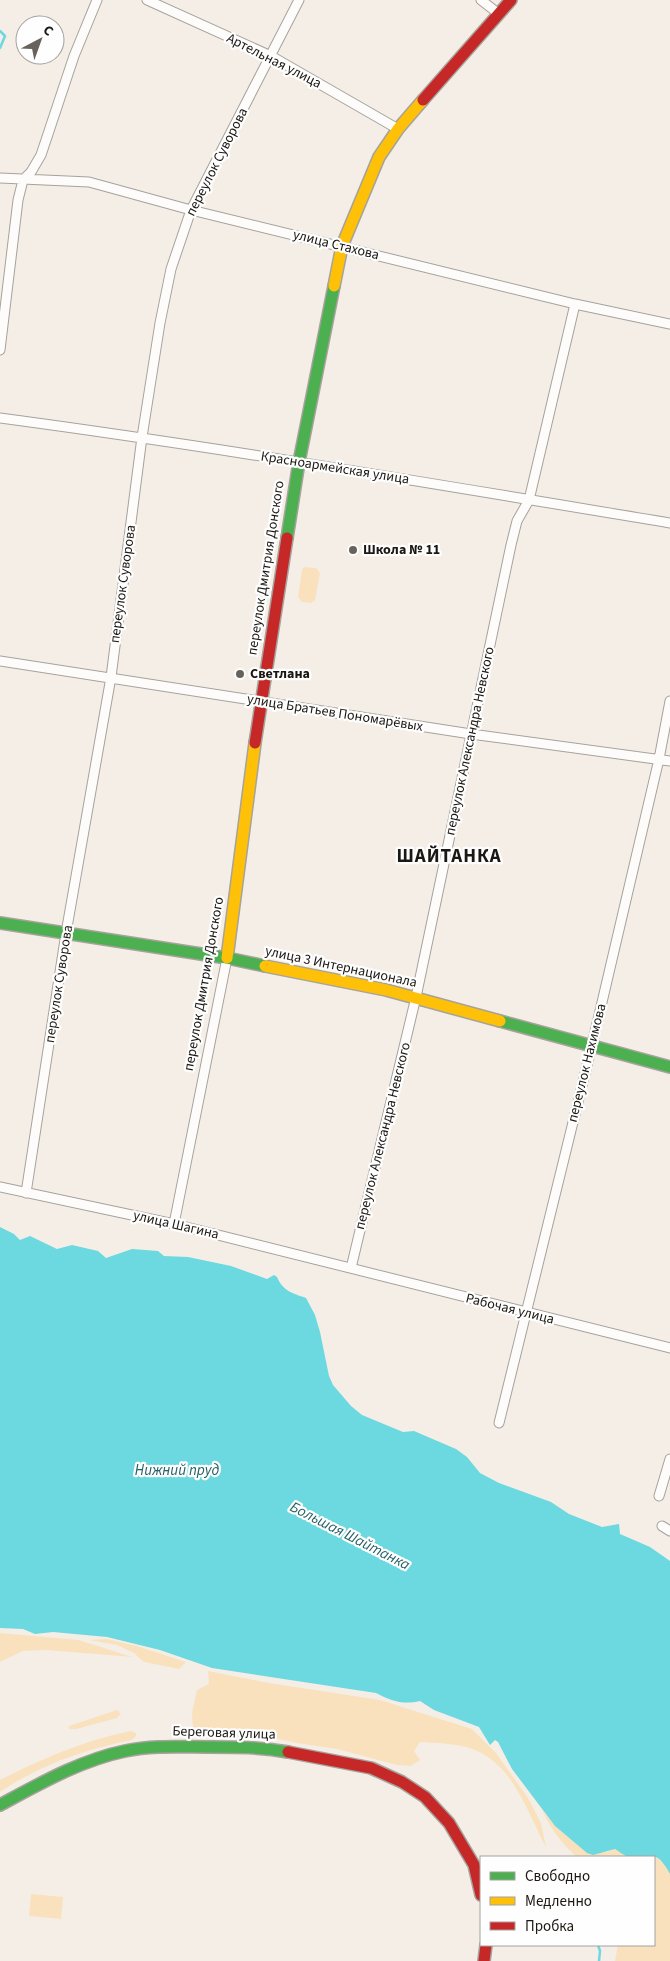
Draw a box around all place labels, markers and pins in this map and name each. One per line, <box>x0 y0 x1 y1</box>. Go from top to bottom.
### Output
place label: Школа № 11 <box>363 540 440 560</box>
marker: Школа № 11 <box>347 544 359 556</box>
place label: Светлана <box>250 664 310 684</box>
marker: Светлана <box>234 668 246 680</box>

